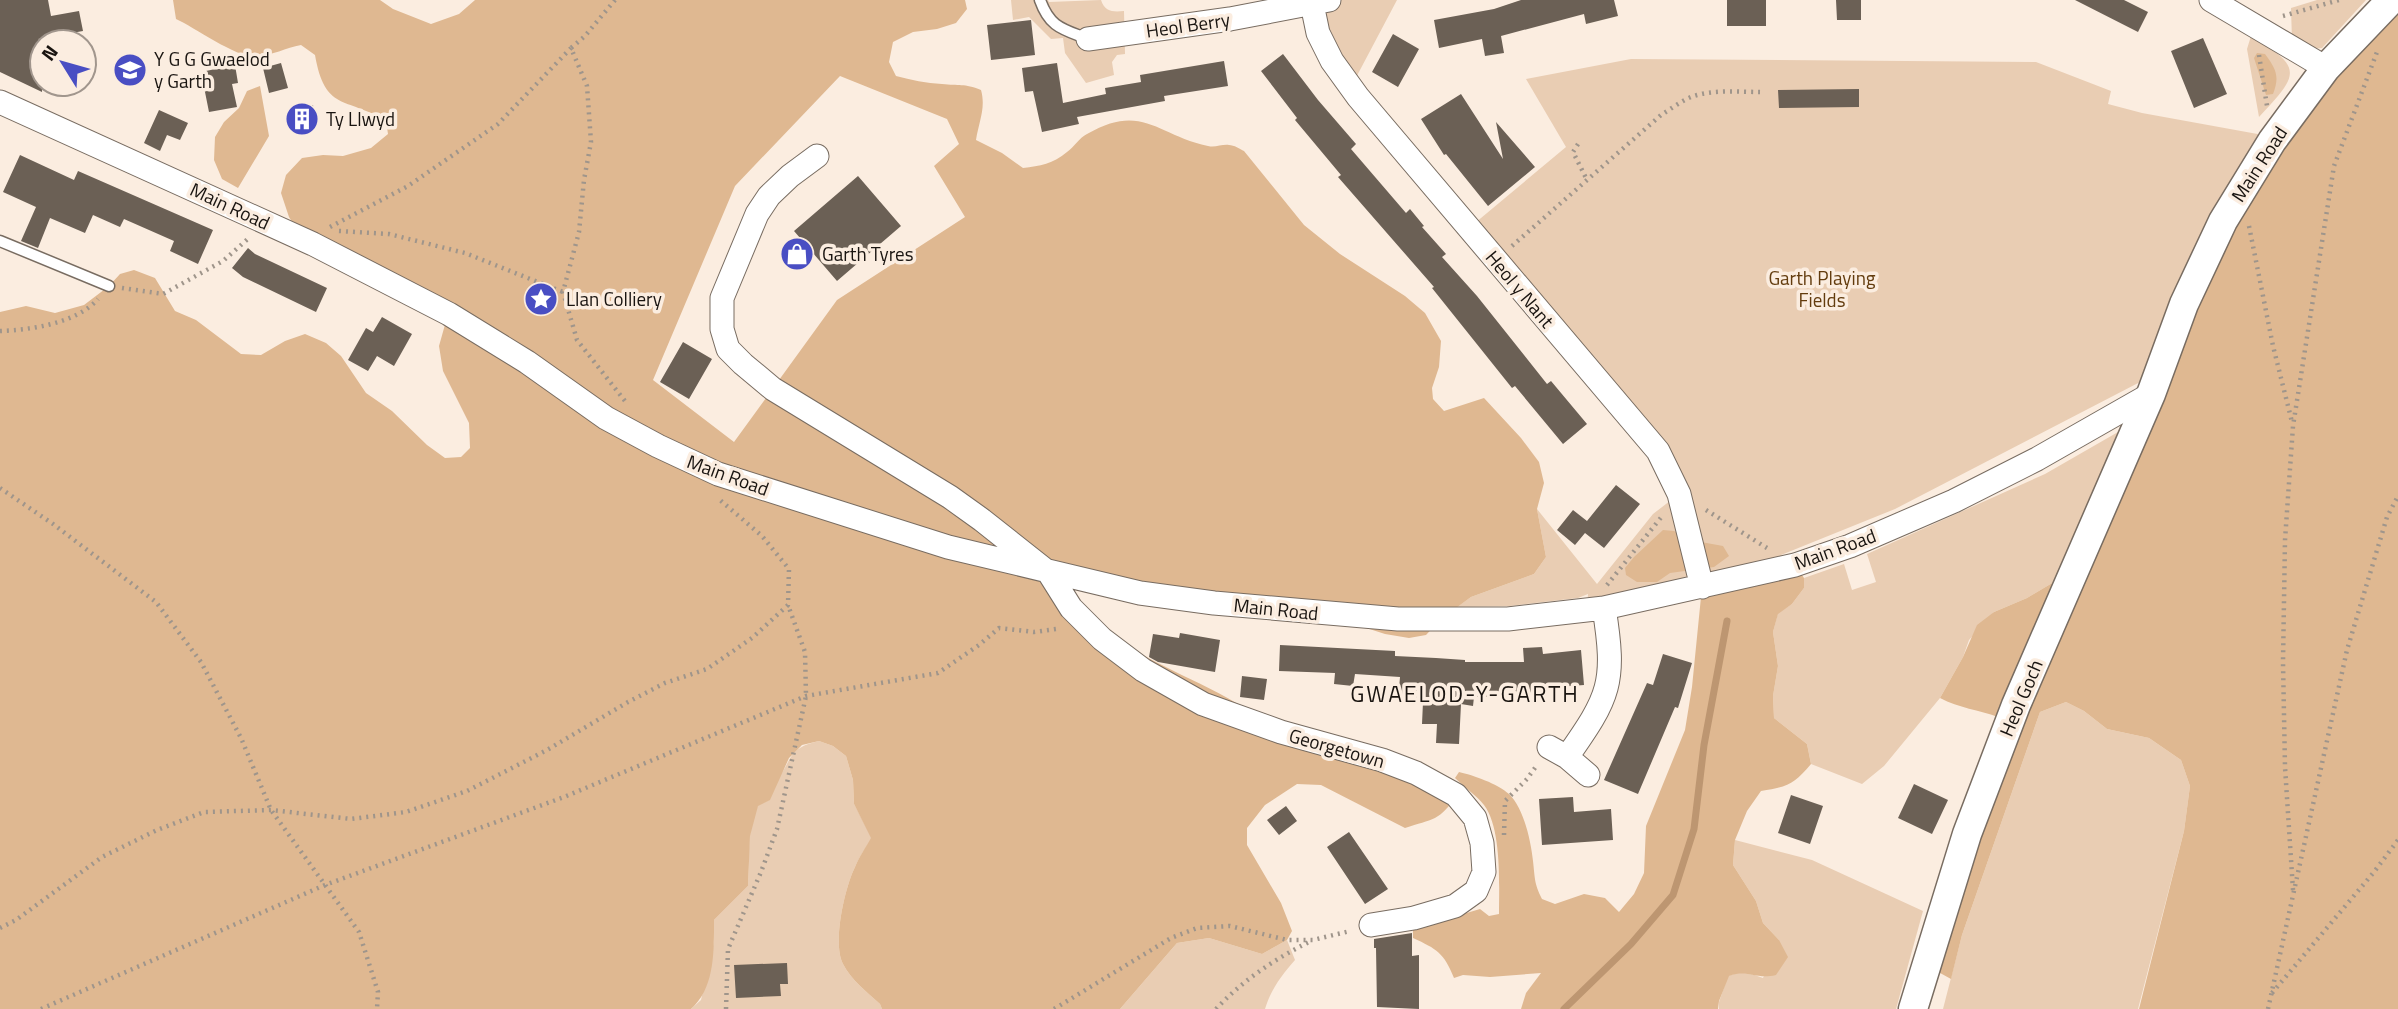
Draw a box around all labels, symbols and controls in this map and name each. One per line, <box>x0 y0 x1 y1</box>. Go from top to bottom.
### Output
street label: Heol Berry <box>1144 4 1232 45</box>
north arrow <box>28 28 98 98</box>
text: N <box>33 38 65 66</box>
place label: Y G G Gwaelod y Garth <box>154 44 270 95</box>
school or university icon: Y G G Gwaelod y Garth <box>111 51 149 89</box>
building icon: Ty Llwyd <box>283 100 321 138</box>
place label: Ty Llwyd <box>326 104 395 133</box>
street label: Main Road <box>2223 120 2294 207</box>
street label: Main Road <box>185 174 275 237</box>
shop icon: Garth Tyres <box>778 235 816 273</box>
place label: Garth Tyres <box>822 239 914 268</box>
street label: Heol y Nant <box>1479 244 1562 334</box>
park label: Garth Playing Fields <box>1768 263 1876 314</box>
place icon: Llan Colliery <box>522 280 560 318</box>
place label: Llan Colliery <box>566 284 662 313</box>
street label: Main Road <box>683 446 773 503</box>
street label: Main Road <box>1790 520 1880 577</box>
street label: Main Road <box>1232 590 1320 627</box>
street label: Heol Goch <box>1991 655 2050 741</box>
district label: GWAELOD-Y-GARTH <box>1350 676 1580 711</box>
street label: Georgetown <box>1286 720 1388 775</box>

